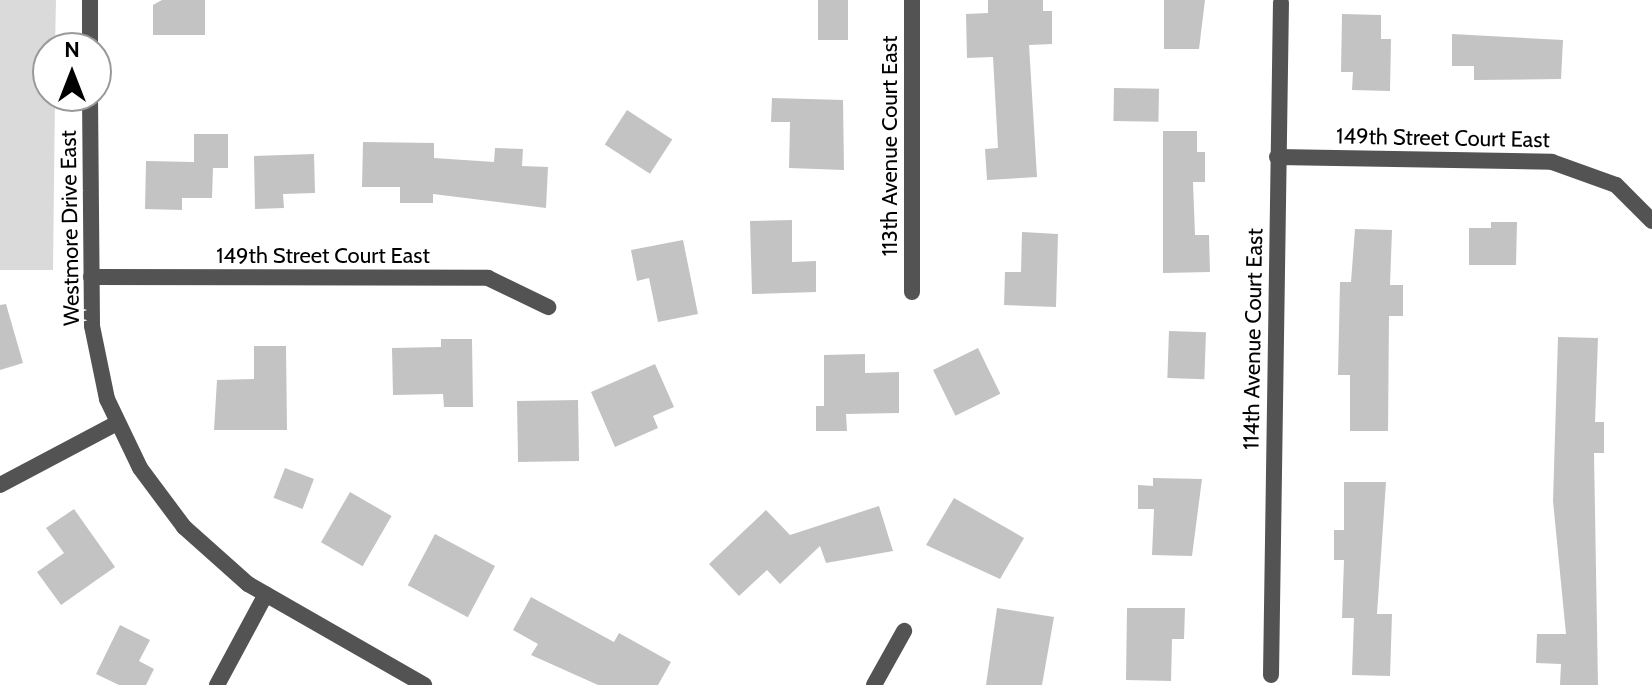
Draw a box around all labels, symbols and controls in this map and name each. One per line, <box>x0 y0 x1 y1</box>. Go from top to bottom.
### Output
north arrow <box>32 32 112 112</box>
text: N <box>64 36 80 63</box>
street label: 113th Avenue Court East <box>877 36 903 256</box>
street label: 149th Street Court East <box>1336 123 1550 153</box>
street label: Westmore Drive East <box>55 130 85 326</box>
street label: 114th Avenue Court East <box>1238 228 1268 450</box>
street label: 149th Street Court East <box>216 243 430 269</box>

